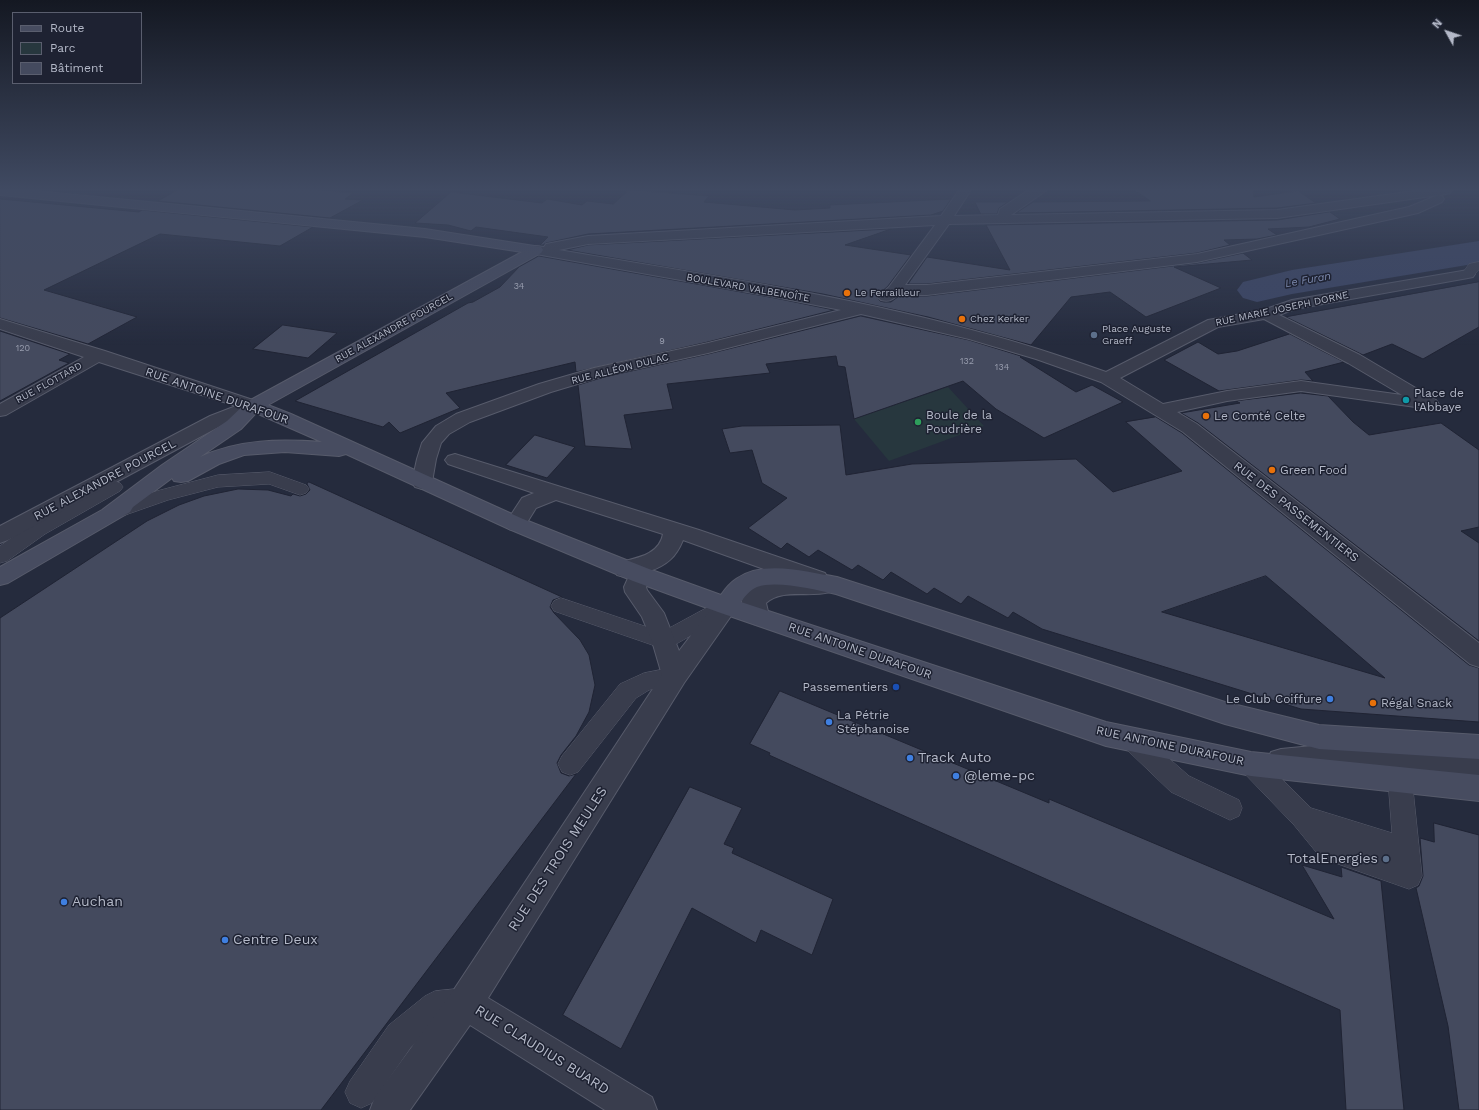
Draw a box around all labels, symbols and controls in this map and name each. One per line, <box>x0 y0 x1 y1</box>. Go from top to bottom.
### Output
legend <box>12 12 142 84</box>
north arrow <box>1427 12 1467 52</box>
text: N <box>1430 17 1445 31</box>
text: Route <box>50 21 84 35</box>
text: Parc <box>50 41 76 55</box>
text: Bâtiment <box>50 61 103 75</box>
water label: Le Furan <box>1284 269 1332 291</box>
street label: BOULEVARD VALBENOÎTE <box>686 271 810 305</box>
house number: 34 <box>514 281 524 291</box>
place label: Le Ferrailleur <box>855 287 920 299</box>
marker: Le Ferrailleur <box>842 288 852 298</box>
street label: RUE MARIE JOSEPH DORNE <box>1214 289 1350 329</box>
street label: RUE ALEXANDRE POURCEL <box>333 291 455 365</box>
place label: Chez Kerker <box>970 313 1029 325</box>
marker: Chez Kerker <box>957 314 967 324</box>
place label: Place Auguste Graeff <box>1102 323 1171 346</box>
marker: Place Auguste Graeff <box>1089 330 1099 340</box>
house number: 9 <box>659 336 665 346</box>
house number: 120 <box>16 343 30 353</box>
street label: RUE ALLÉON DULAC <box>570 351 670 387</box>
house number: 132 <box>960 356 974 366</box>
street label: RUE FLOTTARD <box>14 360 84 406</box>
house number: 134 <box>995 362 1009 372</box>
street label: RUE ANTOINE DURAFOUR <box>143 365 291 427</box>
place label: Place de l'Abbaye <box>1414 386 1464 414</box>
marker: Place de l'Abbaye <box>1401 395 1411 405</box>
place label: Boule de la Poudrière <box>926 408 992 436</box>
place label: Le Comté Celte <box>1214 409 1305 423</box>
marker: Le Comté Celte <box>1201 411 1211 421</box>
marker: Boule de la Poudrière <box>913 417 923 427</box>
street label: RUE ALEXANDRE POURCEL <box>32 436 178 524</box>
street label: RUE DES PASSEMENTIERS <box>1231 459 1361 565</box>
place label: Green Food <box>1280 463 1347 477</box>
marker: Green Food <box>1267 465 1277 475</box>
street label: RUE ANTOINE DURAFOUR <box>786 620 934 682</box>
place label: Passementiers <box>803 680 888 694</box>
marker: Passementiers <box>891 682 901 692</box>
place label: Le Club Coiffure <box>1226 692 1322 706</box>
marker: Le Club Coiffure <box>1325 694 1335 704</box>
place label: Régal Snack <box>1381 696 1452 710</box>
marker: Régal Snack <box>1368 698 1378 708</box>
place label: La Pétrie Stéphanoise <box>837 708 909 736</box>
marker: La Pétrie Stéphanoise <box>824 717 834 727</box>
street label: RUE ANTOINE DURAFOUR <box>1095 723 1245 769</box>
place label: Track Auto <box>918 750 991 766</box>
marker: Track Auto <box>905 753 915 763</box>
place label: @leme-pc <box>964 768 1035 784</box>
marker: @leme-pc <box>951 771 961 781</box>
street label: RUE DES TROIS MEULES <box>505 784 611 934</box>
place label: TotalEnergies <box>1287 851 1378 867</box>
marker: TotalEnergies <box>1381 854 1391 864</box>
place label: Auchan <box>72 894 123 910</box>
marker: Auchan <box>59 897 69 907</box>
place label: Centre Deux <box>233 932 318 948</box>
marker: Centre Deux <box>220 935 230 945</box>
street label: RUE CLAUDIUS BUARD <box>472 1002 612 1098</box>

